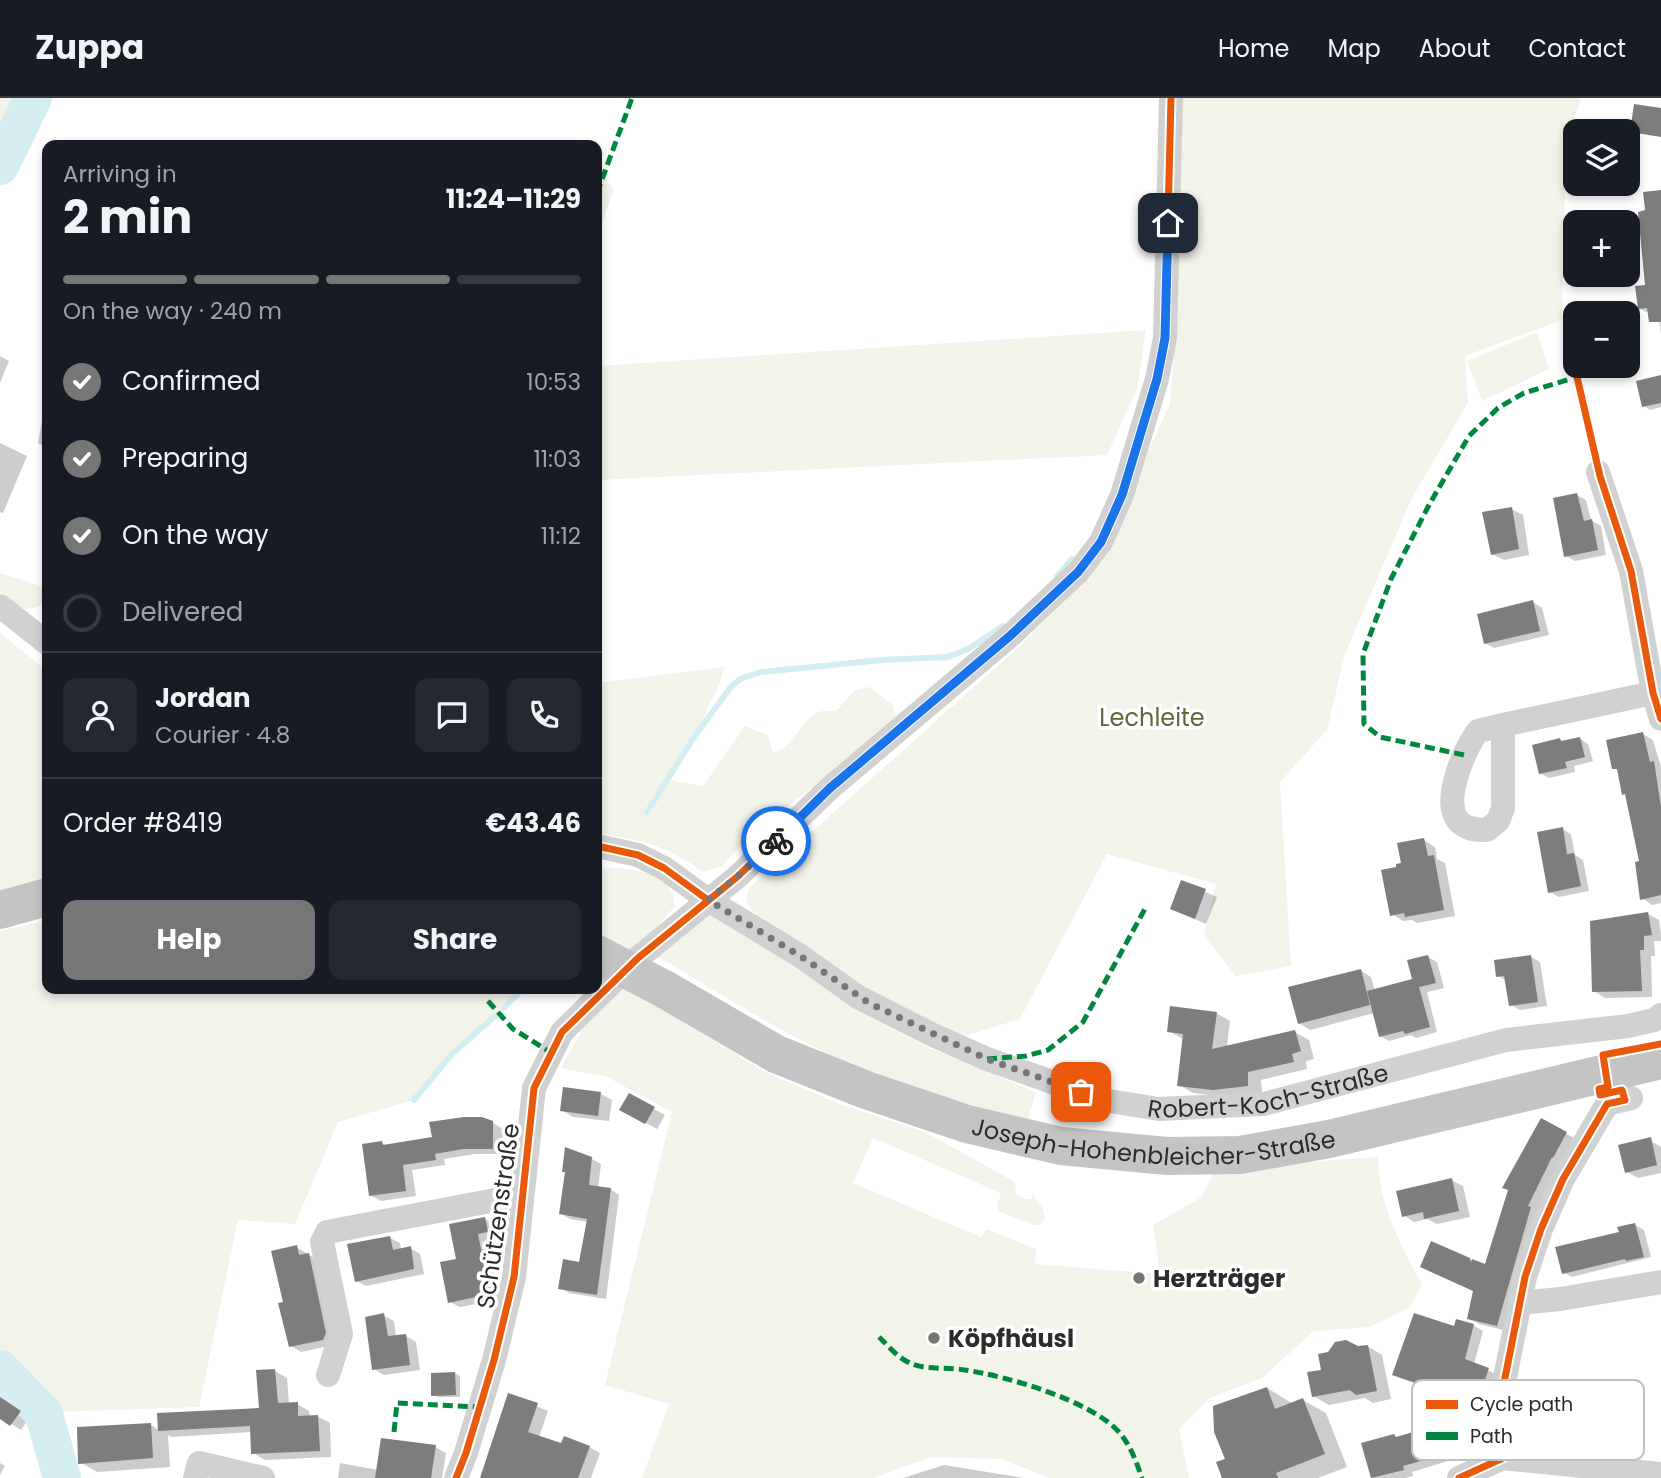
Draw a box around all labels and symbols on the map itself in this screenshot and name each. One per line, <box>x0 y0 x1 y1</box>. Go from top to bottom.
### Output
pin <box>1138 193 1198 253</box>
park label: Lechleite <box>1099 701 1205 734</box>
courier <box>741 806 811 876</box>
street label: Robert-Koch-Straße <box>1145 1055 1392 1126</box>
pin <box>1051 1062 1111 1122</box>
street label: Joseph-Hohenbleicher-Straße <box>968 1109 1338 1173</box>
street label: Schützenstraße <box>469 1121 527 1311</box>
place label: Herzträger <box>1153 1262 1285 1295</box>
marker: Herzträger <box>1131 1270 1147 1286</box>
place label: Köpfhäusl <box>948 1322 1074 1355</box>
marker: Köpfhäusl <box>926 1330 942 1346</box>
legend <box>1412 1380 1644 1460</box>
text: Cycle path <box>1470 1391 1573 1418</box>
text: Path <box>1470 1423 1513 1450</box>

